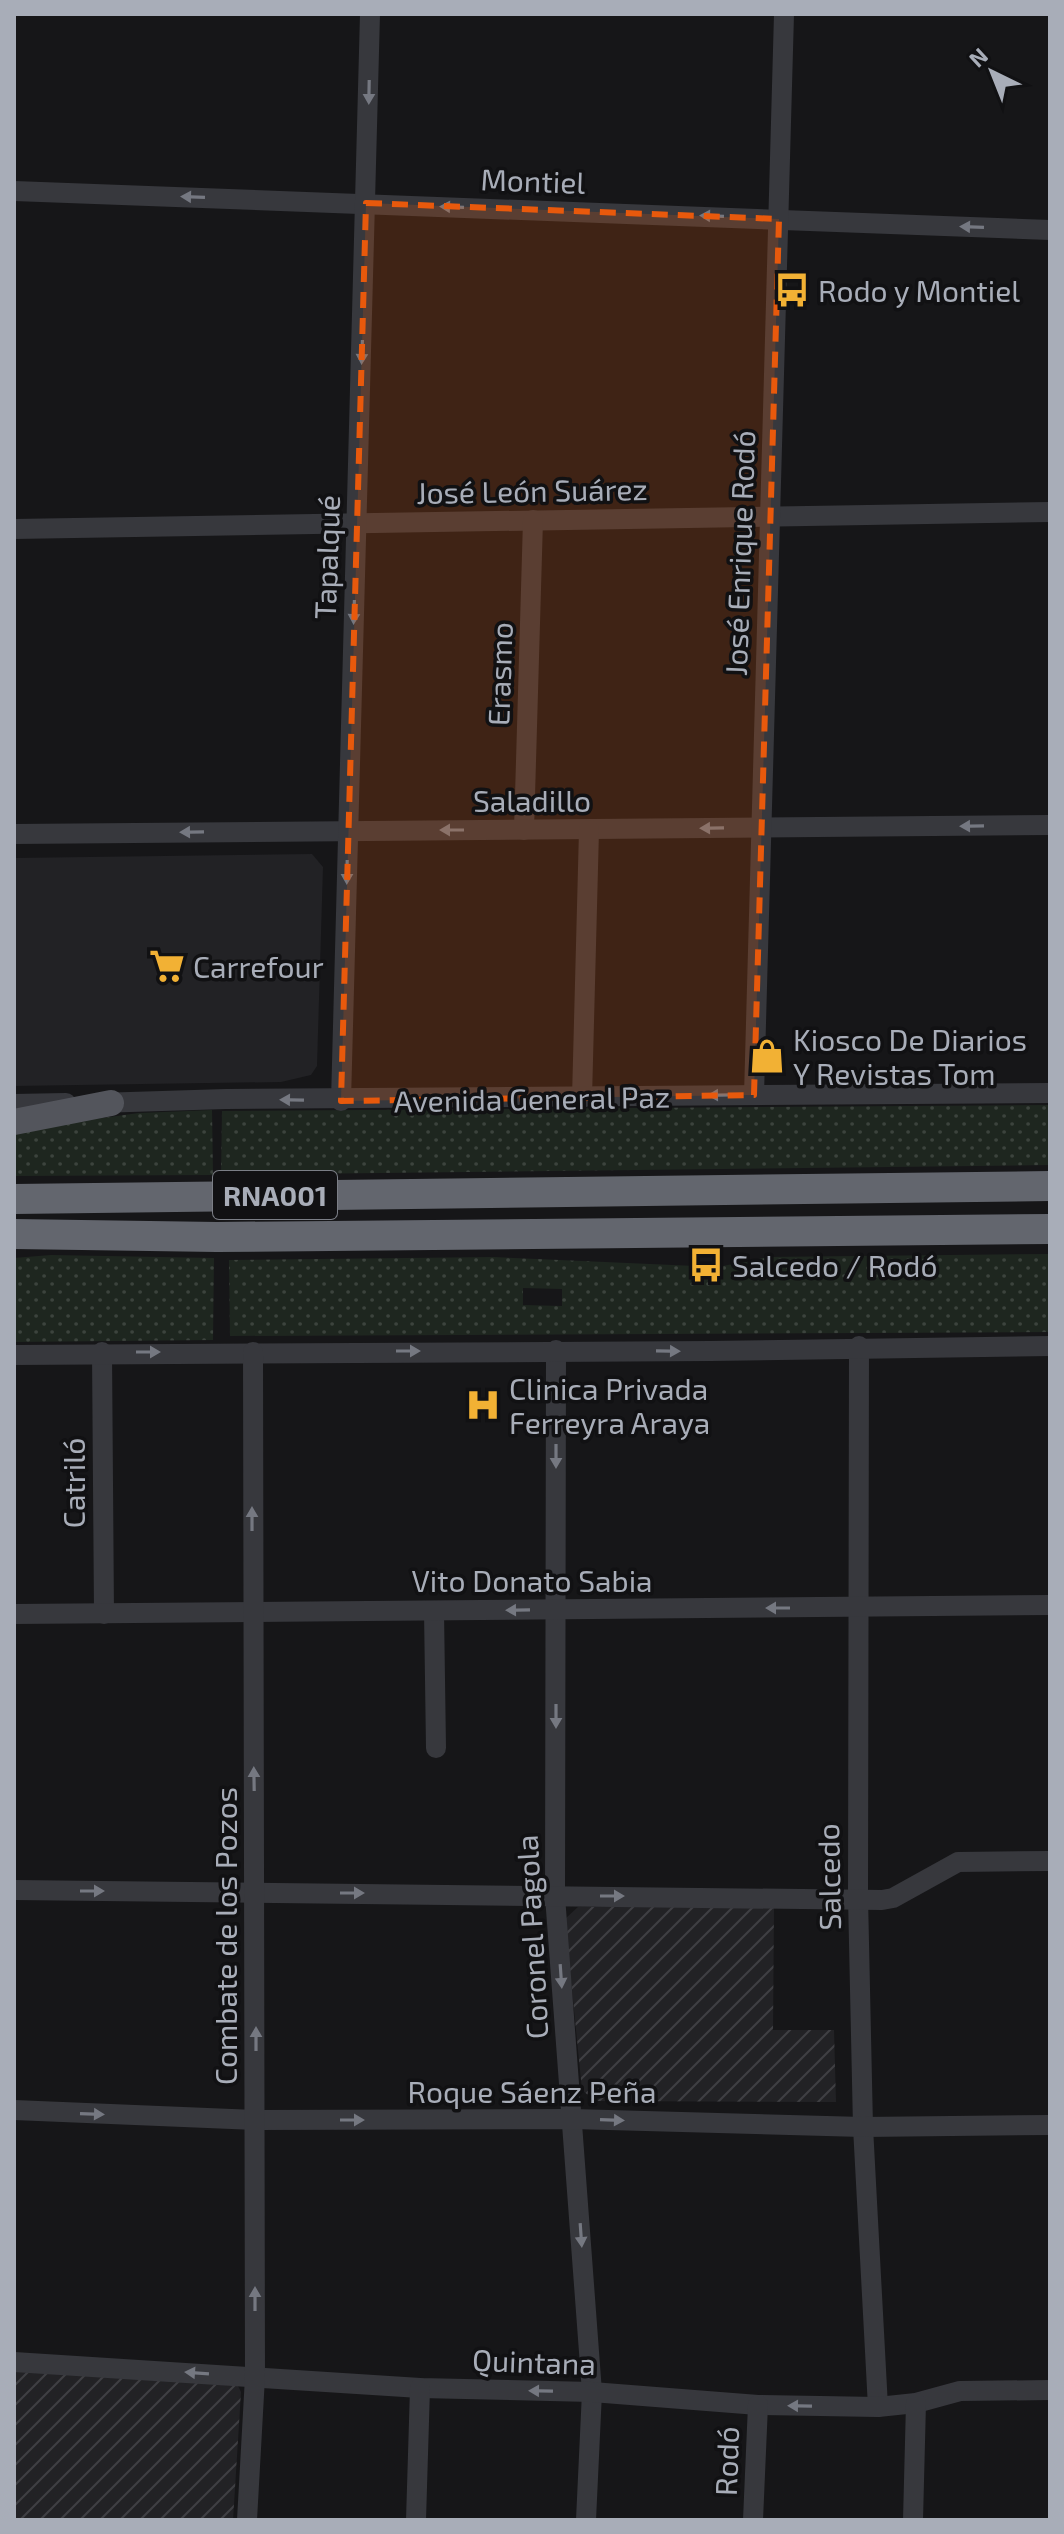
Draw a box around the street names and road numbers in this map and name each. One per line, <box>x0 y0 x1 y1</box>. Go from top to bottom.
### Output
street label: Montiel <box>480 160 586 200</box>
street label: José Enrique Rodó <box>717 430 761 676</box>
street label: José León Suárez <box>416 470 648 510</box>
street label: Tapalqué <box>306 494 346 620</box>
street label: Erasmo <box>479 621 519 727</box>
street label: Saladillo <box>473 782 591 818</box>
street label: Avenida General Paz <box>394 1078 670 1118</box>
road number: RNA001 <box>213 1171 337 1219</box>
street label: Catriló <box>55 1438 91 1528</box>
street label: Vito Donato Sabia <box>411 1562 653 1598</box>
street label: Combate de los Pozos <box>207 1787 243 2085</box>
street label: Salcedo <box>809 1823 847 1931</box>
street label: Coronel Pagola <box>508 1834 554 2040</box>
street label: Roque Sáenz Peña <box>408 2073 656 2109</box>
street label: Quintana <box>471 2341 597 2381</box>
street label: Rodó <box>707 2426 745 2496</box>

